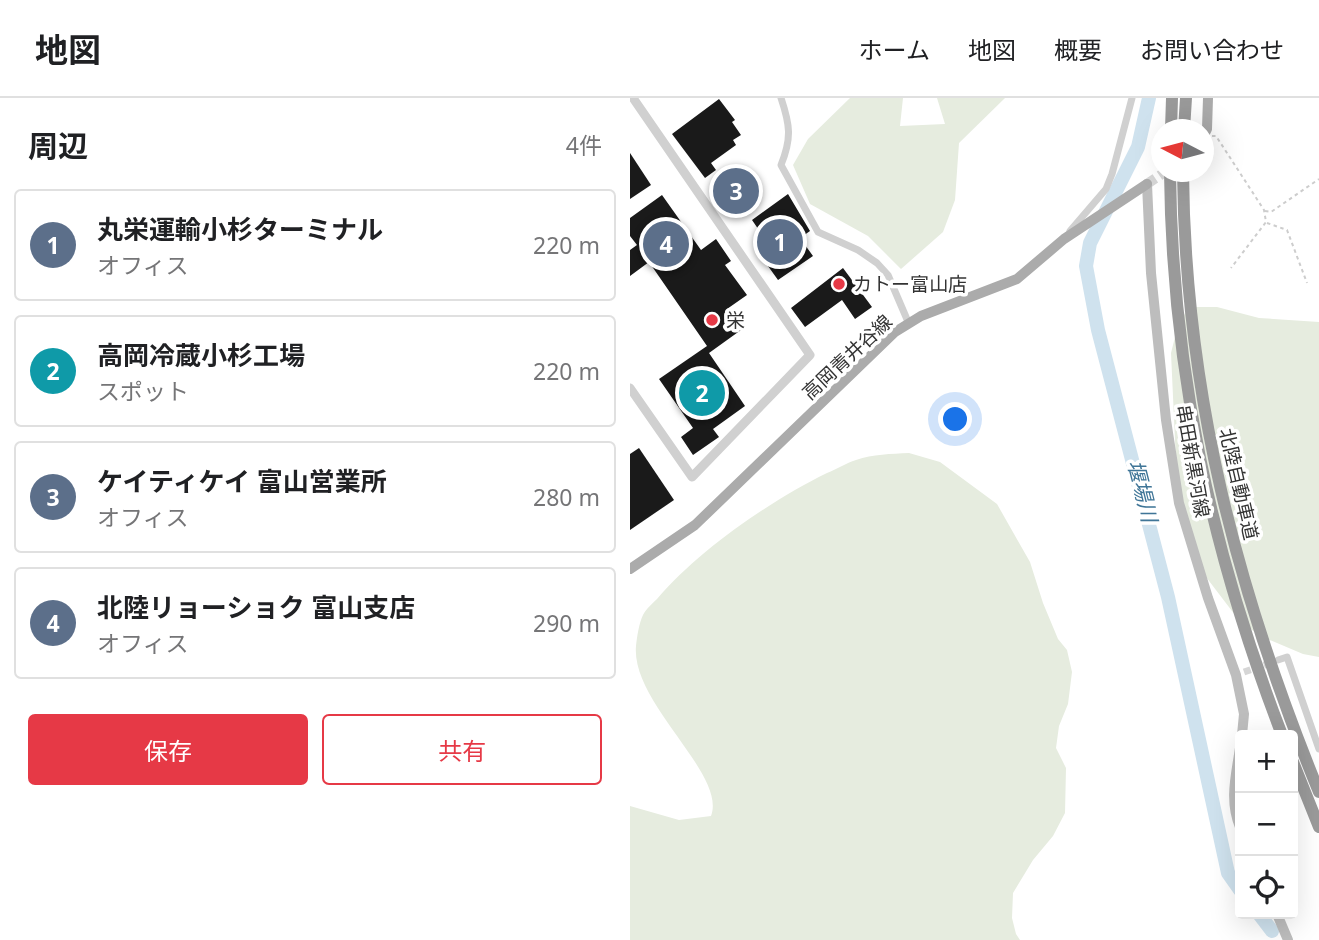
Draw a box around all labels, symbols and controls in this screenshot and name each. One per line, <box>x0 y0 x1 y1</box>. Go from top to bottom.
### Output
text: 地図 <box>35 27 101 72</box>
text: ホーム <box>859 33 930 66</box>
text: 地図 <box>968 33 1016 66</box>
text: 概要 <box>1054 33 1102 66</box>
text: お問い合わせ <box>1140 33 1284 66</box>
north arrow <box>1151 119 1214 182</box>
text: 周辺 <box>28 125 88 166</box>
text: 4件 <box>566 129 602 161</box>
pin: 3 <box>713 165 759 217</box>
text: 丸栄運輸小杉ターミナル <box>97 211 383 247</box>
pin: 1 <box>757 216 803 268</box>
pin: 4 <box>643 218 689 270</box>
text: 1 <box>46 229 60 261</box>
text: 220 m <box>533 229 600 261</box>
text: オフィス <box>97 249 189 281</box>
place label: カトー富山店 <box>853 271 967 297</box>
marker: カトー富山店 <box>831 276 847 292</box>
place label: 栄 <box>726 307 745 333</box>
street label: 高岡青井谷線 <box>796 309 898 405</box>
marker: 栄 <box>704 312 720 328</box>
text: 高岡冷蔵小杉工場 <box>97 337 305 373</box>
text: 2 <box>46 355 60 387</box>
text: 220 m <box>533 355 600 387</box>
pin: 2 <box>679 367 725 419</box>
text: スポット <box>97 375 189 407</box>
your location <box>938 402 972 436</box>
street label: 串田新黒河線 <box>1170 403 1216 519</box>
street label: 北陸自動車道 <box>1214 426 1264 542</box>
water label: 堰場川 <box>1122 457 1165 527</box>
text: ケイティケイ 富山営業所 <box>97 463 387 499</box>
text: 3 <box>46 481 60 513</box>
text: 280 m <box>533 481 600 513</box>
text: オフィス <box>97 501 189 533</box>
text: 北陸リョーショク 富山支店 <box>97 589 415 625</box>
text: 4 <box>46 607 60 639</box>
text: 290 m <box>533 607 600 639</box>
text: オフィス <box>97 627 189 659</box>
button: 保存 <box>28 714 308 785</box>
button: 共有 <box>322 714 602 785</box>
map controls <box>1235 730 1298 919</box>
button: + <box>1235 730 1298 793</box>
button: − <box>1235 793 1298 856</box>
button: locate <box>1235 856 1298 919</box>

